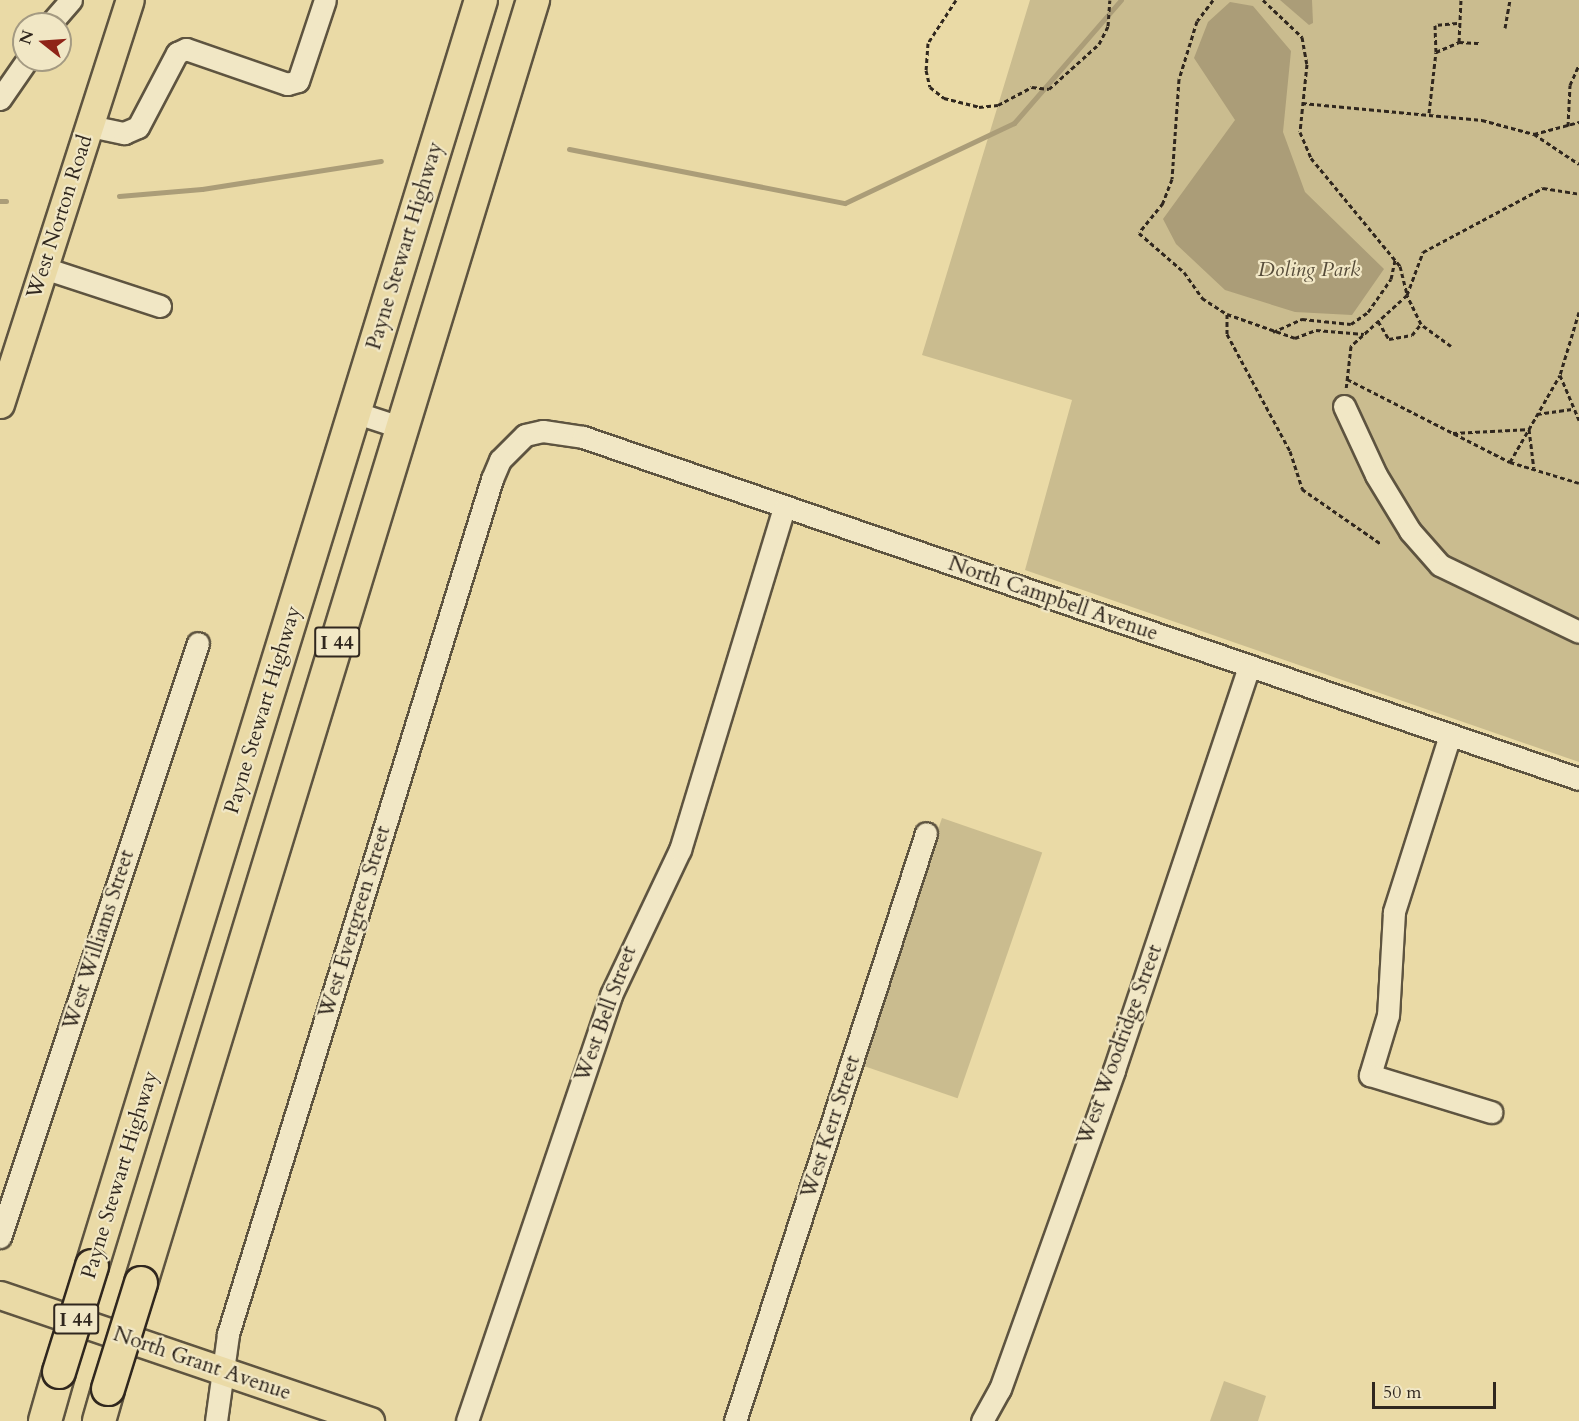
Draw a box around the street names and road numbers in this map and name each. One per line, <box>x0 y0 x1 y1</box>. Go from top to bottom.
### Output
street label: West Norton Road <box>22 132 98 302</box>
street label: Payne Stewart Highway <box>361 139 449 353</box>
street label: North Campbell Avenue <box>945 551 1161 647</box>
street label: Payne Stewart Highway <box>219 603 307 817</box>
road number: I 44 <box>313 625 361 659</box>
street label: West Evergreen Street <box>314 823 396 1021</box>
street label: West Williams Street <box>58 847 140 1033</box>
street label: West Woodridge Street <box>1072 941 1168 1149</box>
street label: West Bell Street <box>570 943 642 1085</box>
street label: West Kerr Street <box>796 1052 866 1202</box>
street label: Payne Stewart Highway <box>76 1068 164 1282</box>
road number: I 44 <box>52 1302 100 1336</box>
street label: North Grant Avenue <box>110 1322 294 1406</box>

